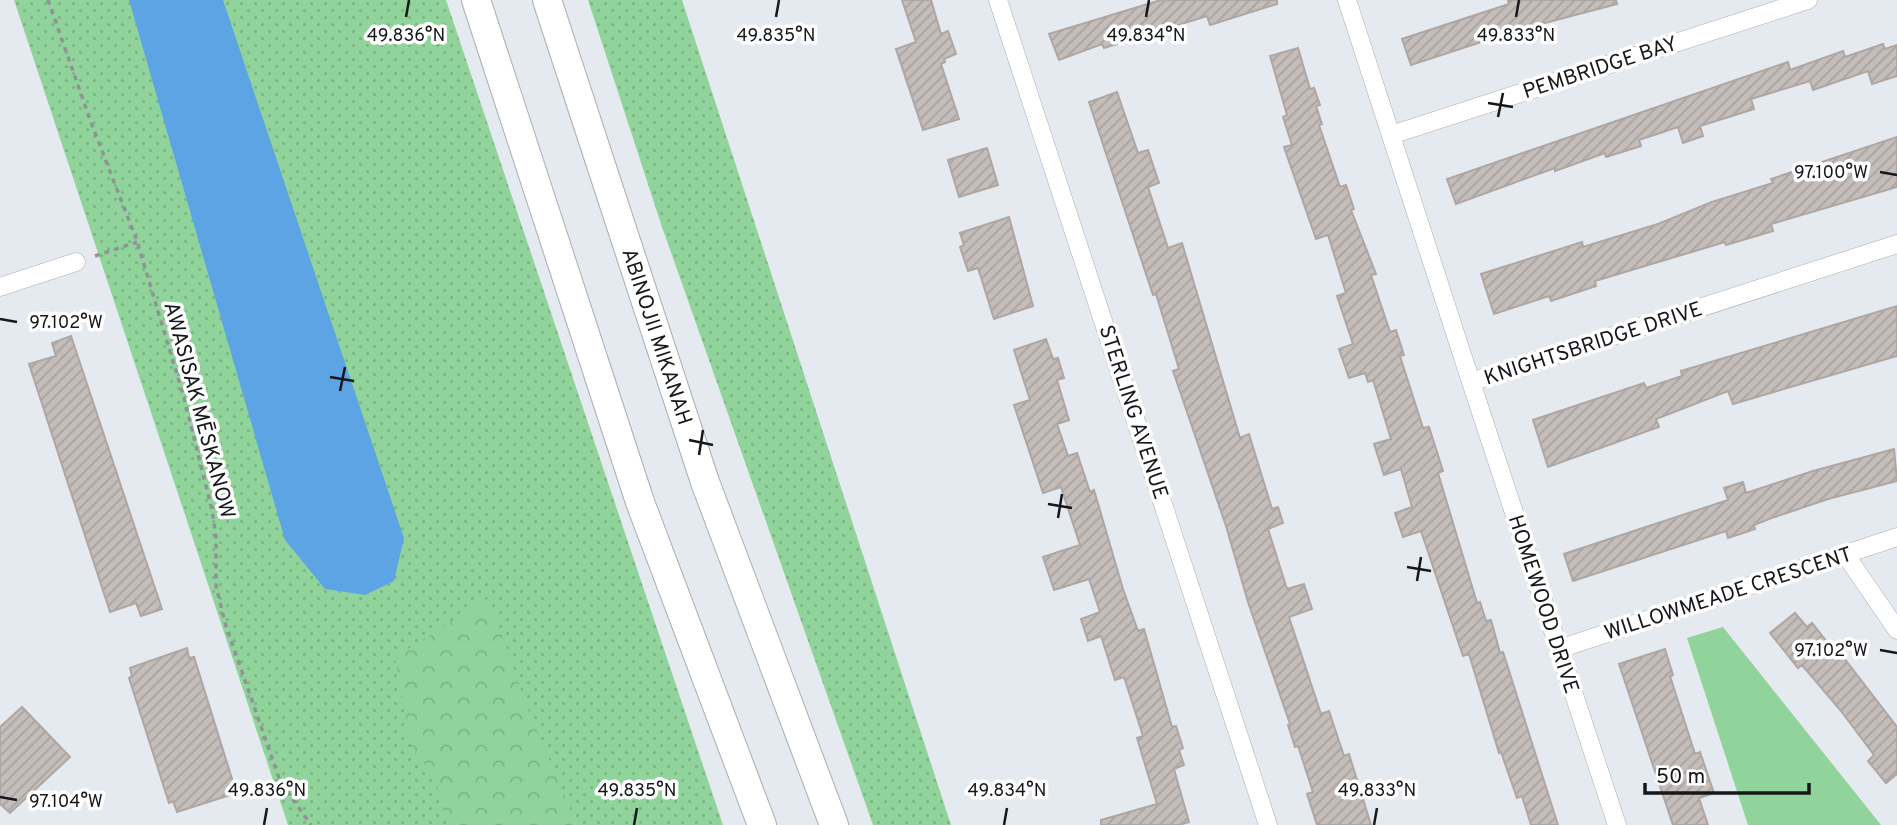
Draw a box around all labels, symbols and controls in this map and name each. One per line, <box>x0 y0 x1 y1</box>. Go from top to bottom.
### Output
text: 49.836°N <box>367 25 445 48</box>
text: 49.835°N <box>737 25 815 48</box>
text: 49.834°N <box>1107 25 1185 48</box>
text: 49.833°N <box>1477 25 1555 48</box>
street label: PEMBRIDGE BAY <box>1520 31 1681 106</box>
text: 97.100°W <box>1794 162 1868 185</box>
street label: ABINOJII MIKANAH <box>614 245 697 429</box>
street label: KNIGHTSBRIDGE DRIVE <box>1481 296 1706 392</box>
street label: AWASISAK MĒSKANOW <box>157 299 241 522</box>
text: 97.102°W <box>29 312 103 335</box>
street label: STERLING AVENUE <box>1092 322 1173 503</box>
street label: HOMEWOOD DRIVE <box>1501 512 1584 697</box>
street label: WILLOWMEADE CRESCENT <box>1601 542 1856 647</box>
text: 97.102°W <box>1794 640 1868 663</box>
scale bar <box>1645 752 1810 796</box>
text: 50 m <box>1656 764 1705 791</box>
text: 49.836°N <box>228 780 306 803</box>
text: 49.835°N <box>598 780 676 803</box>
text: 49.834°N <box>968 780 1046 803</box>
text: 49.833°N <box>1338 780 1416 803</box>
text: 97.104°W <box>29 791 103 814</box>

